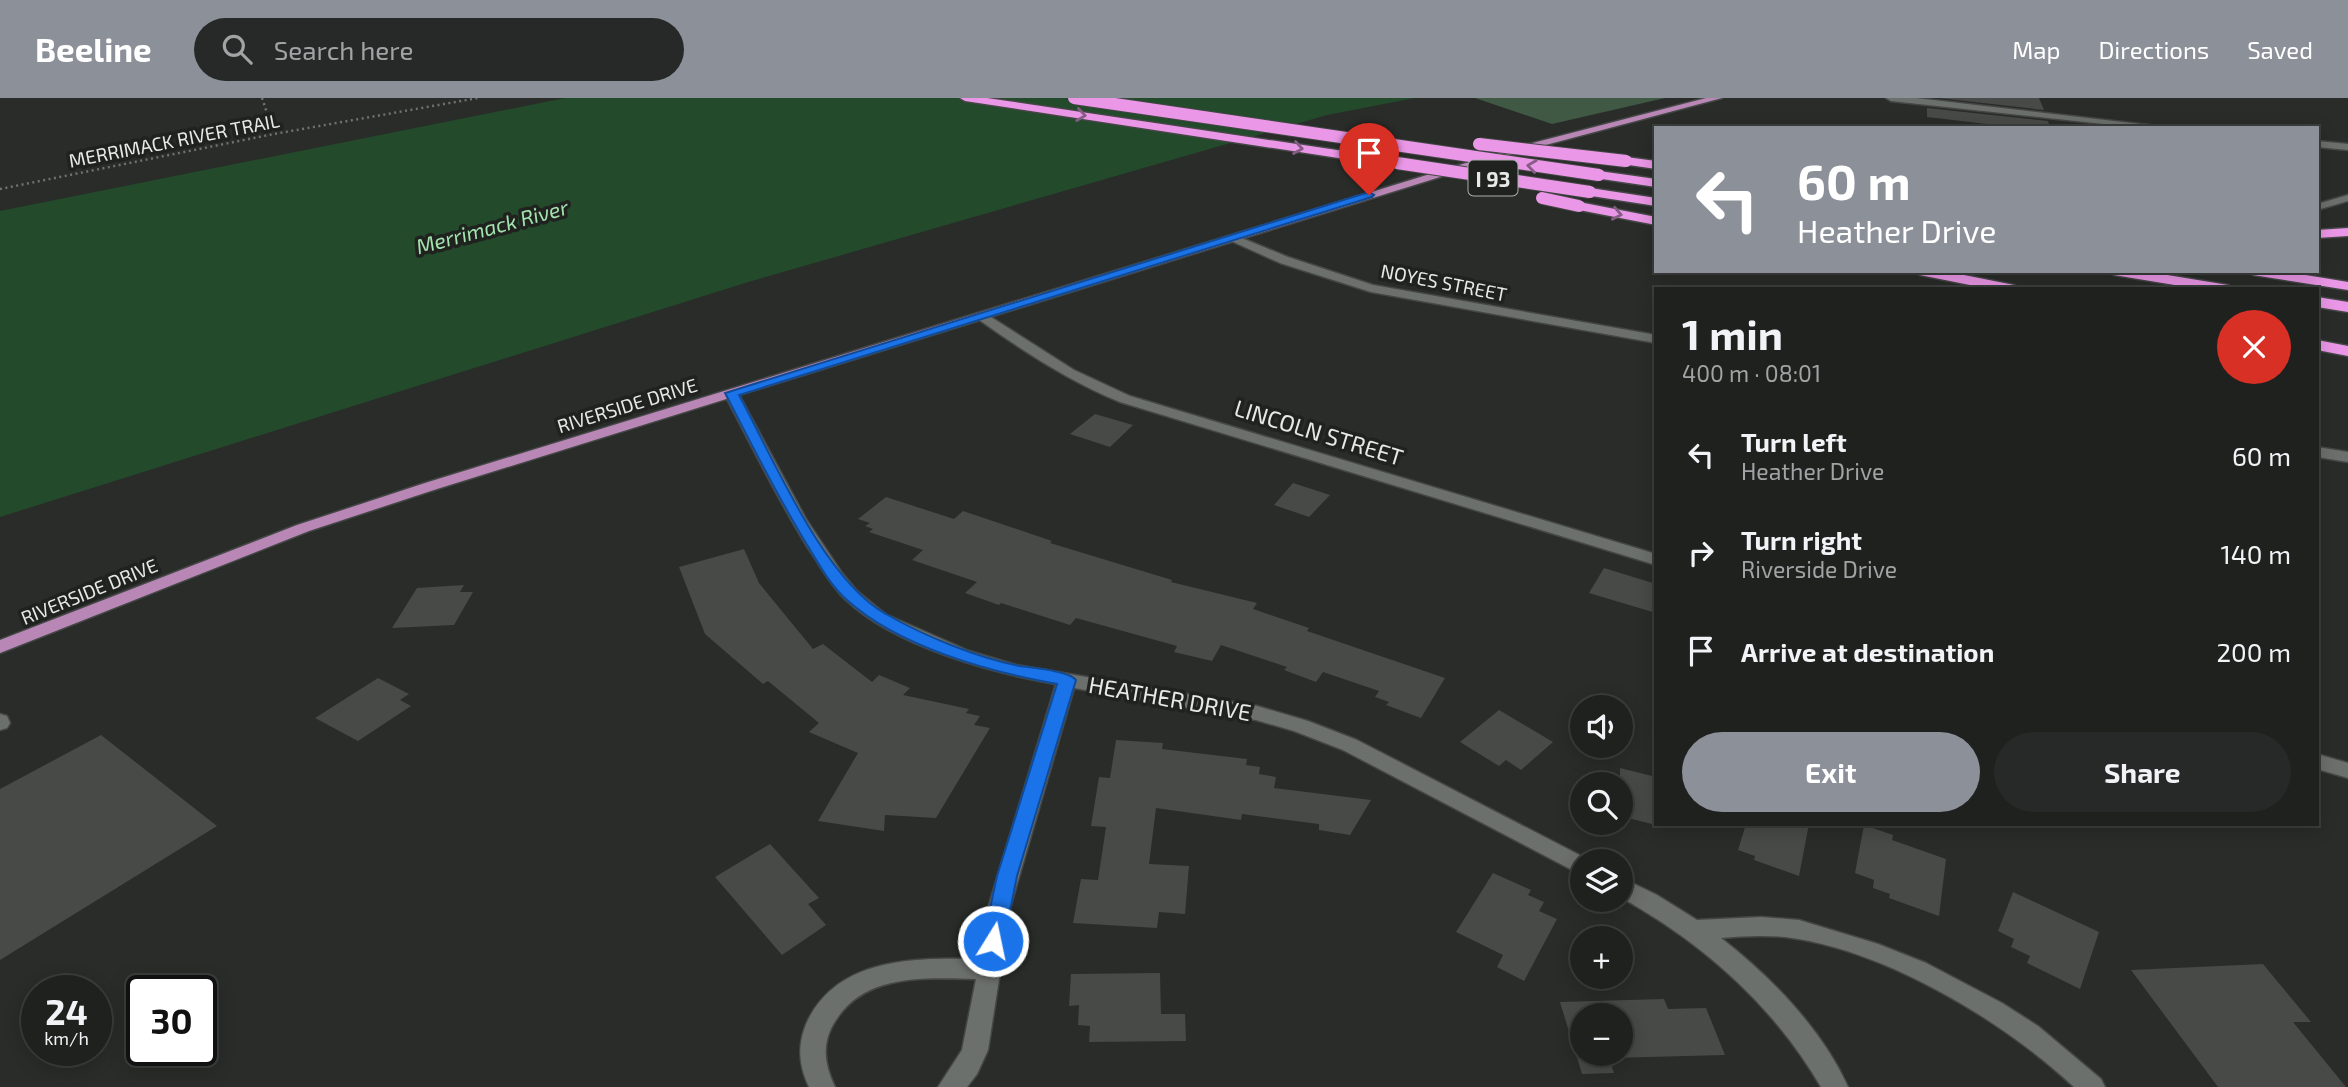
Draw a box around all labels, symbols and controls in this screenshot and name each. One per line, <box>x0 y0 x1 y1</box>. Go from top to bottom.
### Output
search box <box>194 18 684 81</box>
text: Beeline <box>35 29 152 69</box>
icon: search <box>218 30 256 68</box>
text: Search here <box>274 34 413 65</box>
text: Map <box>2012 35 2060 64</box>
text: Directions <box>2098 35 2209 64</box>
text: Saved <box>2247 35 2313 64</box>
one-way arrow <box>1076 107 1087 122</box>
street label: MERRIMACK RIVER TRAIL <box>67 108 282 172</box>
pin <box>1339 123 1399 195</box>
icon: arrive <box>1350 134 1388 172</box>
one-way arrow <box>1292 140 1304 155</box>
text: 60 m <box>1797 151 1911 210</box>
icon: left <box>1682 154 1773 245</box>
one-way arrow <box>1526 158 1537 173</box>
road number: I 93 <box>1468 160 1518 196</box>
water label: Merrimack River <box>413 193 571 258</box>
one-way arrow <box>1611 205 1623 220</box>
text: Heather Drive <box>1797 211 1996 249</box>
street label: NOYES STREET <box>1379 259 1509 305</box>
text: 1 min <box>1682 308 1783 358</box>
button: close <box>2217 310 2291 384</box>
text: 400 m · 08:01 <box>1682 359 1821 387</box>
street label: RIVERSIDE DRIVE <box>554 373 700 437</box>
street label: LINCOLN STREET <box>1231 393 1407 471</box>
text: Turn left <box>1741 426 1847 457</box>
icon: left <box>1682 436 1720 474</box>
text: 60 m <box>2232 440 2291 471</box>
text: Heather Drive <box>1741 457 1884 485</box>
text: Turn right <box>1741 524 1862 555</box>
icon: right <box>1682 534 1720 572</box>
text: 140 m <box>2220 538 2291 569</box>
street label: RIVERSIDE DRIVE <box>17 553 161 629</box>
text: Riverside Drive <box>1741 555 1897 583</box>
icon: arrive <box>1682 632 1720 670</box>
text: Arrive at destination <box>1741 636 1994 667</box>
text: 200 m <box>2216 636 2291 667</box>
street label: HEATHER DRIVE <box>1087 670 1253 726</box>
map controls <box>1570 695 1633 1066</box>
button: sound <box>1570 695 1633 758</box>
button: Exit <box>1682 732 1980 812</box>
button: Share <box>1994 732 2291 812</box>
button: search <box>1570 772 1633 835</box>
button: layers <box>1570 849 1633 912</box>
position arrow <box>956 904 1030 978</box>
button: + <box>1570 926 1633 989</box>
speed limit sign: 30 <box>126 975 217 1066</box>
text: 24 <box>45 990 88 1032</box>
button: − <box>1570 1003 1633 1066</box>
text: km/h <box>44 1027 89 1049</box>

